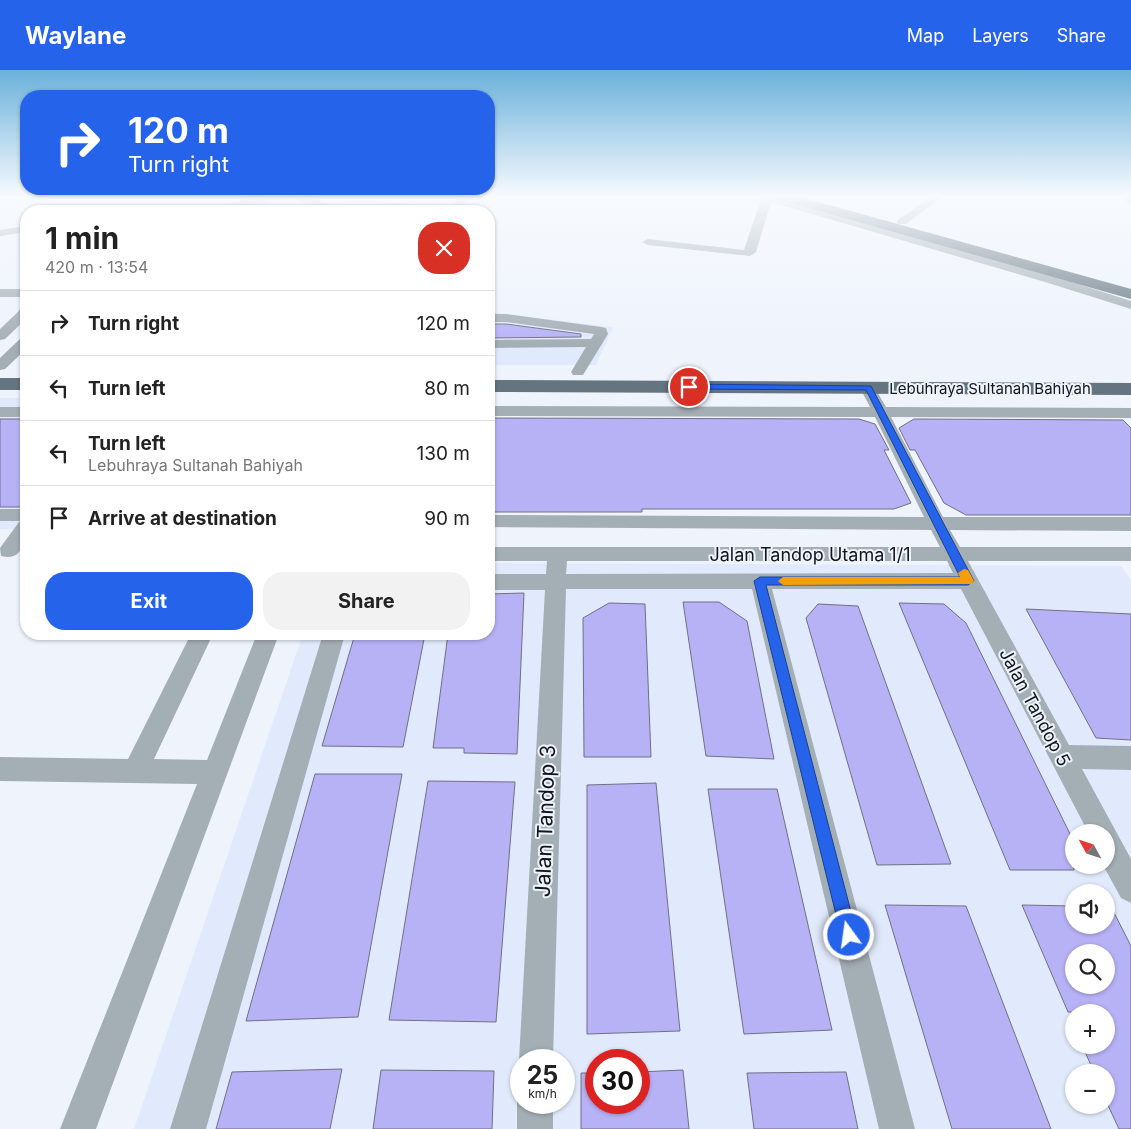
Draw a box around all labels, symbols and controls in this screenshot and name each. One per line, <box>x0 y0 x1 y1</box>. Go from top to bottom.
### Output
text: Waylane <box>25 21 126 50</box>
text: Map <box>907 25 944 46</box>
text: Layers <box>972 25 1029 46</box>
text: Share <box>1057 25 1106 46</box>
text: 120 m <box>128 109 229 151</box>
icon: right <box>45 110 110 175</box>
text: Turn right <box>128 151 229 177</box>
text: 1 min <box>45 220 119 256</box>
button: close <box>418 222 470 274</box>
text: 420 m · 13:54 <box>45 257 148 277</box>
icon: right <box>45 309 73 337</box>
text: Turn right <box>88 312 179 335</box>
text: 120 m <box>417 312 470 335</box>
pin <box>668 366 710 408</box>
icon: arrive <box>675 373 703 401</box>
icon: left <box>45 374 73 402</box>
text: Turn left <box>88 377 166 400</box>
text: 80 m <box>424 377 470 400</box>
street label: Lebuhraya Sultanah Bahiyah <box>889 379 1091 398</box>
text: Turn left <box>88 432 166 455</box>
icon: left <box>45 439 73 467</box>
text: 130 m <box>417 442 470 465</box>
text: Lebuhraya Sultanah Bahiyah <box>88 455 303 475</box>
icon: arrive <box>45 504 73 532</box>
text: Arrive at destination <box>88 507 277 530</box>
text: 90 m <box>424 507 470 530</box>
street label: Jalan Tandop Utama 1/1 <box>709 544 911 565</box>
button: Exit <box>45 572 253 630</box>
button: Share <box>263 572 470 630</box>
street label: Jalan Tandop 5 <box>995 644 1075 770</box>
street label: Jalan Tandop 3 <box>530 744 560 898</box>
north arrow <box>1065 824 1115 874</box>
map controls <box>1065 824 1115 1114</box>
button: sound <box>1065 884 1115 934</box>
position arrow <box>822 908 874 960</box>
button: search <box>1065 944 1115 994</box>
button: + <box>1065 1004 1115 1054</box>
speed limit sign: 30 <box>585 1049 650 1114</box>
text: 25 <box>527 1060 558 1090</box>
button: − <box>1065 1064 1115 1114</box>
text: km/h <box>528 1086 557 1101</box>

